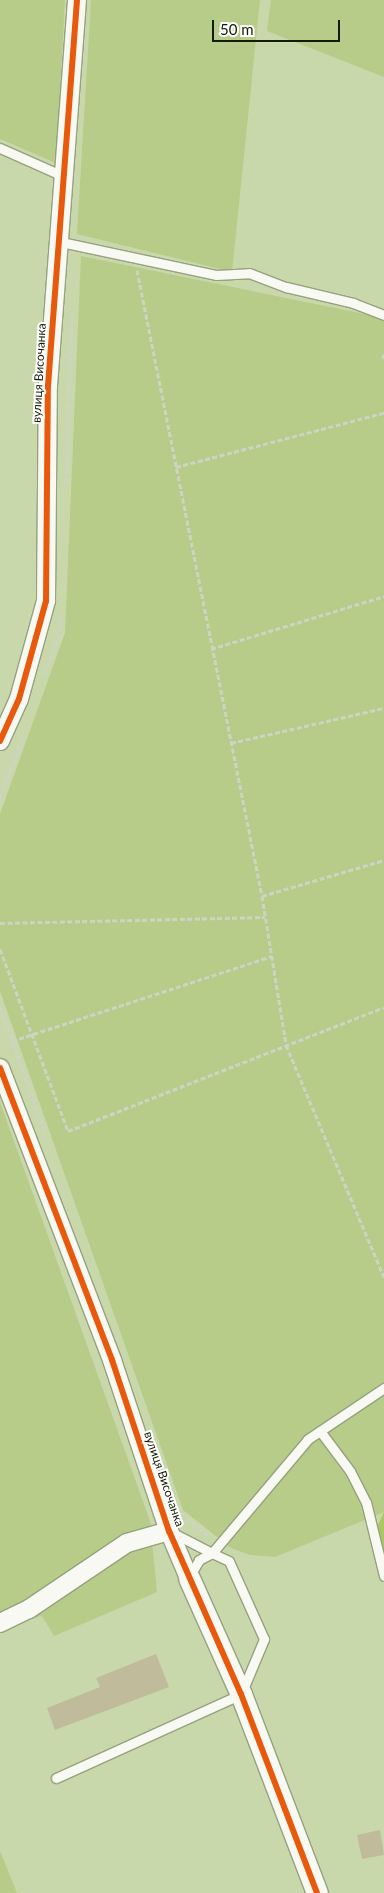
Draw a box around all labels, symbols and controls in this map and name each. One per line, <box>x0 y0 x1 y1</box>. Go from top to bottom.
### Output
scale bar <box>214 10 342 42</box>
text: 50 m <box>220 20 254 38</box>
street label: вулиця Височанка <box>29 323 49 423</box>
street label: вулиця Височанка <box>141 1430 187 1528</box>

